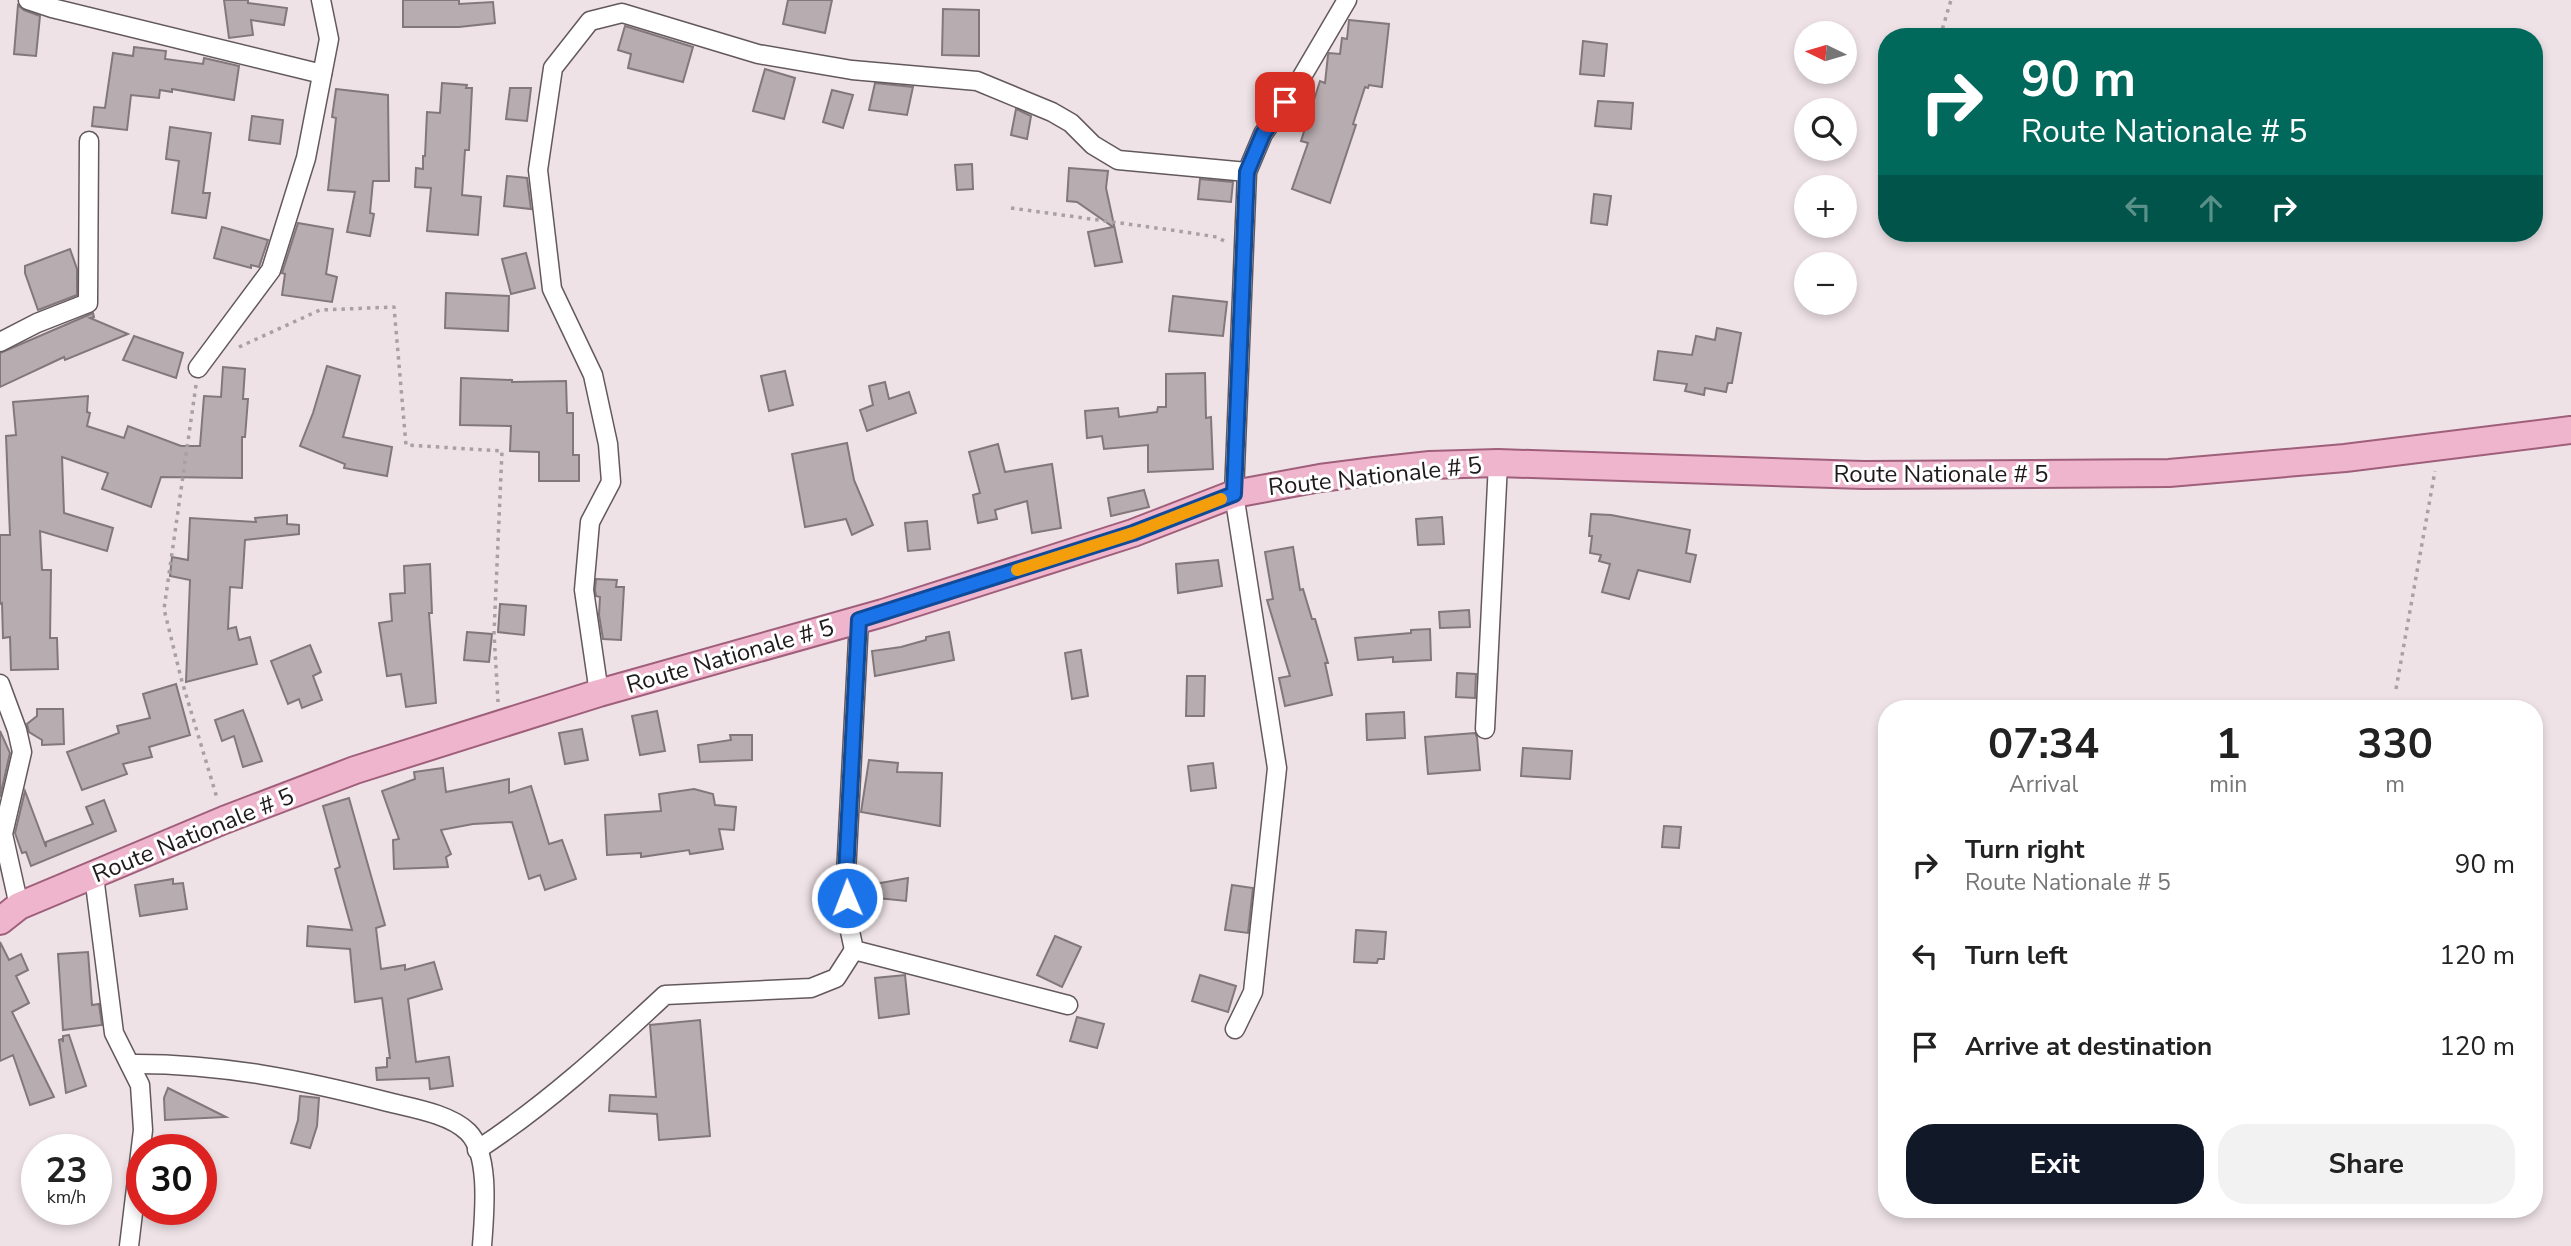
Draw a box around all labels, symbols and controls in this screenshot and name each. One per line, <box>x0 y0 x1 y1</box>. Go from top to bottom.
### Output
north arrow <box>1794 21 1857 84</box>
map controls <box>1794 21 1857 315</box>
text: 90 m <box>2021 46 2136 113</box>
icon: right <box>1906 56 1997 147</box>
pin <box>1255 72 1315 132</box>
icon: arrive <box>1266 83 1304 121</box>
button: search <box>1794 98 1857 161</box>
text: Route Nationale # 5 <box>2021 110 2307 153</box>
button: + <box>1794 175 1857 238</box>
icon: left <box>2119 189 2157 227</box>
icon: ahead <box>2192 189 2230 227</box>
icon: right <box>2265 189 2303 227</box>
button: − <box>1794 252 1857 315</box>
street label: Route Nationale # 5 <box>1266 449 1484 503</box>
street label: Route Nationale # 5 <box>1834 458 2048 490</box>
street label: Route Nationale # 5 <box>622 611 838 701</box>
text: 07:34 <box>1988 716 2099 773</box>
text: 1 <box>2216 716 2241 773</box>
text: 330 <box>2357 716 2433 773</box>
text: Arrival <box>2009 769 2078 800</box>
text: min <box>2209 769 2247 800</box>
text: m <box>2385 769 2405 800</box>
street label: Route Nationale # 5 <box>87 780 299 890</box>
text: Turn right <box>1965 832 2084 867</box>
icon: right <box>1906 846 1944 884</box>
text: 90 m <box>2455 847 2515 882</box>
position arrow <box>810 861 884 935</box>
text: Route Nationale # 5 <box>1965 867 2171 898</box>
icon: left <box>1906 937 1944 975</box>
text: Turn left <box>1965 938 2068 973</box>
text: 120 m <box>2439 938 2515 973</box>
icon: arrive <box>1906 1028 1944 1066</box>
text: Arrive at destination <box>1965 1029 2212 1064</box>
text: 120 m <box>2439 1029 2515 1064</box>
button: Exit <box>1906 1124 2204 1204</box>
button: Share <box>2218 1124 2515 1204</box>
speed limit sign: 30 <box>126 1134 217 1225</box>
text: 23 <box>45 1147 88 1194</box>
text: km/h <box>47 1185 86 1209</box>

